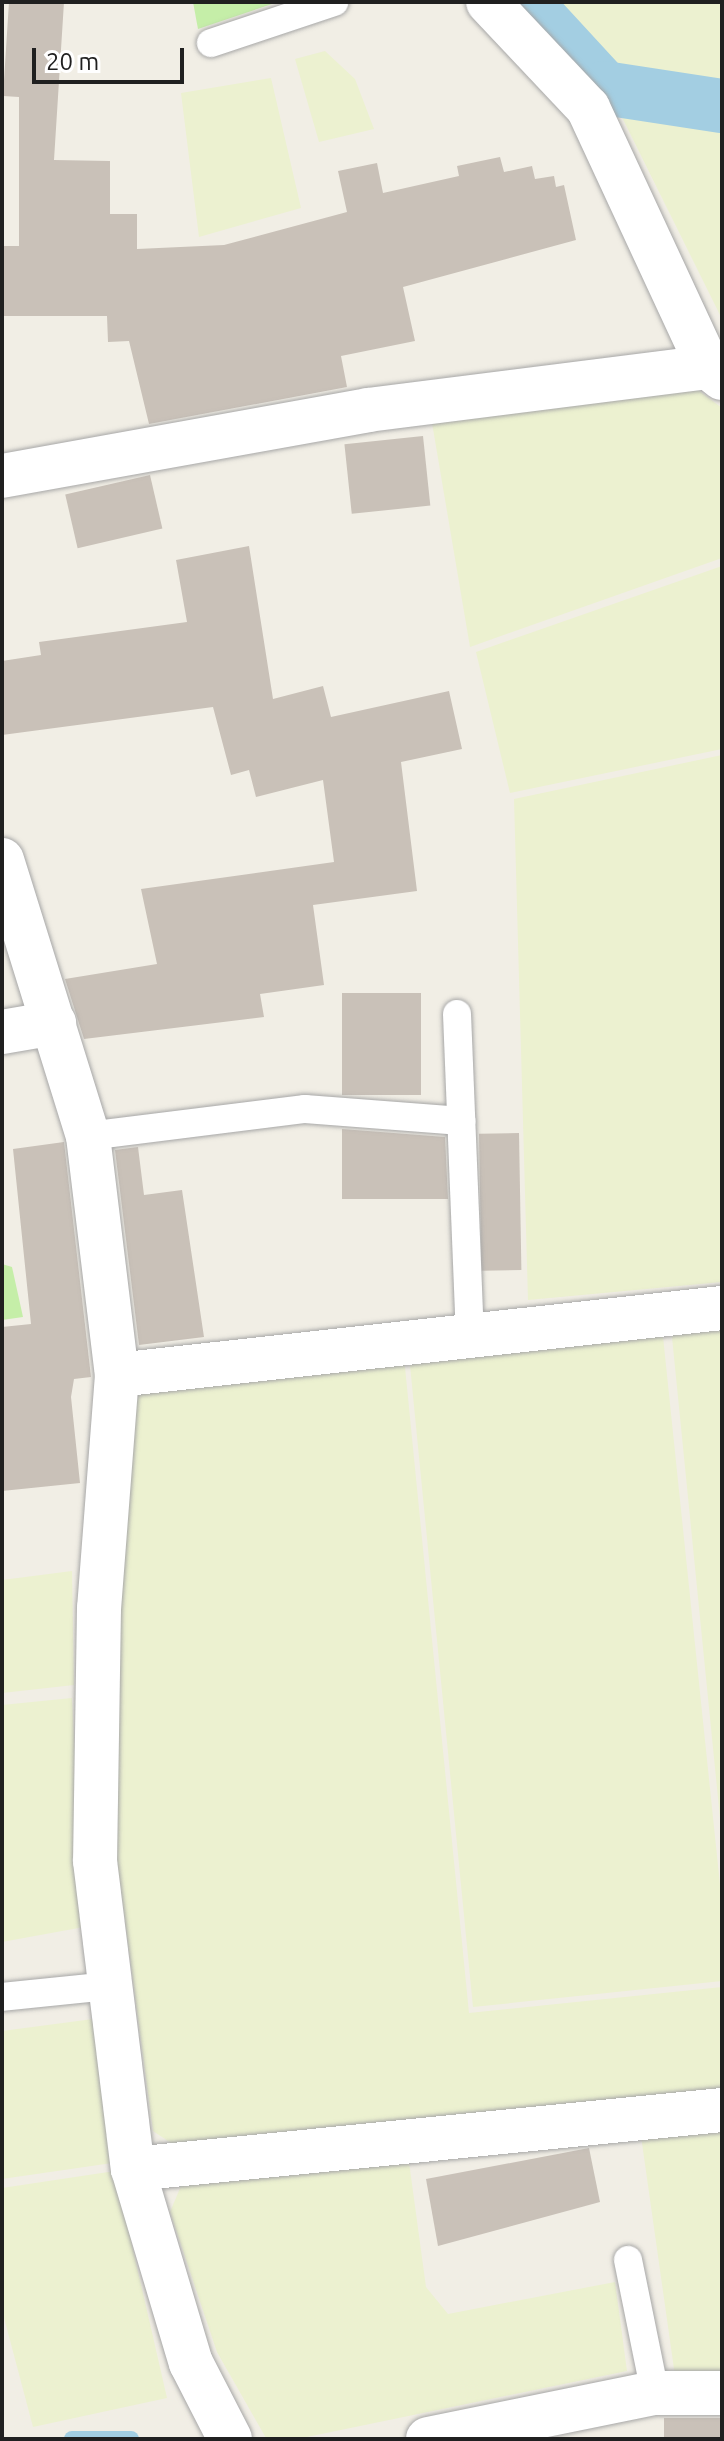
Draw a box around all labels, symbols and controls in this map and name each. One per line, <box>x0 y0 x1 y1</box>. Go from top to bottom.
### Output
scale bar <box>36 32 188 82</box>
text: 20 m <box>46 48 99 75</box>

